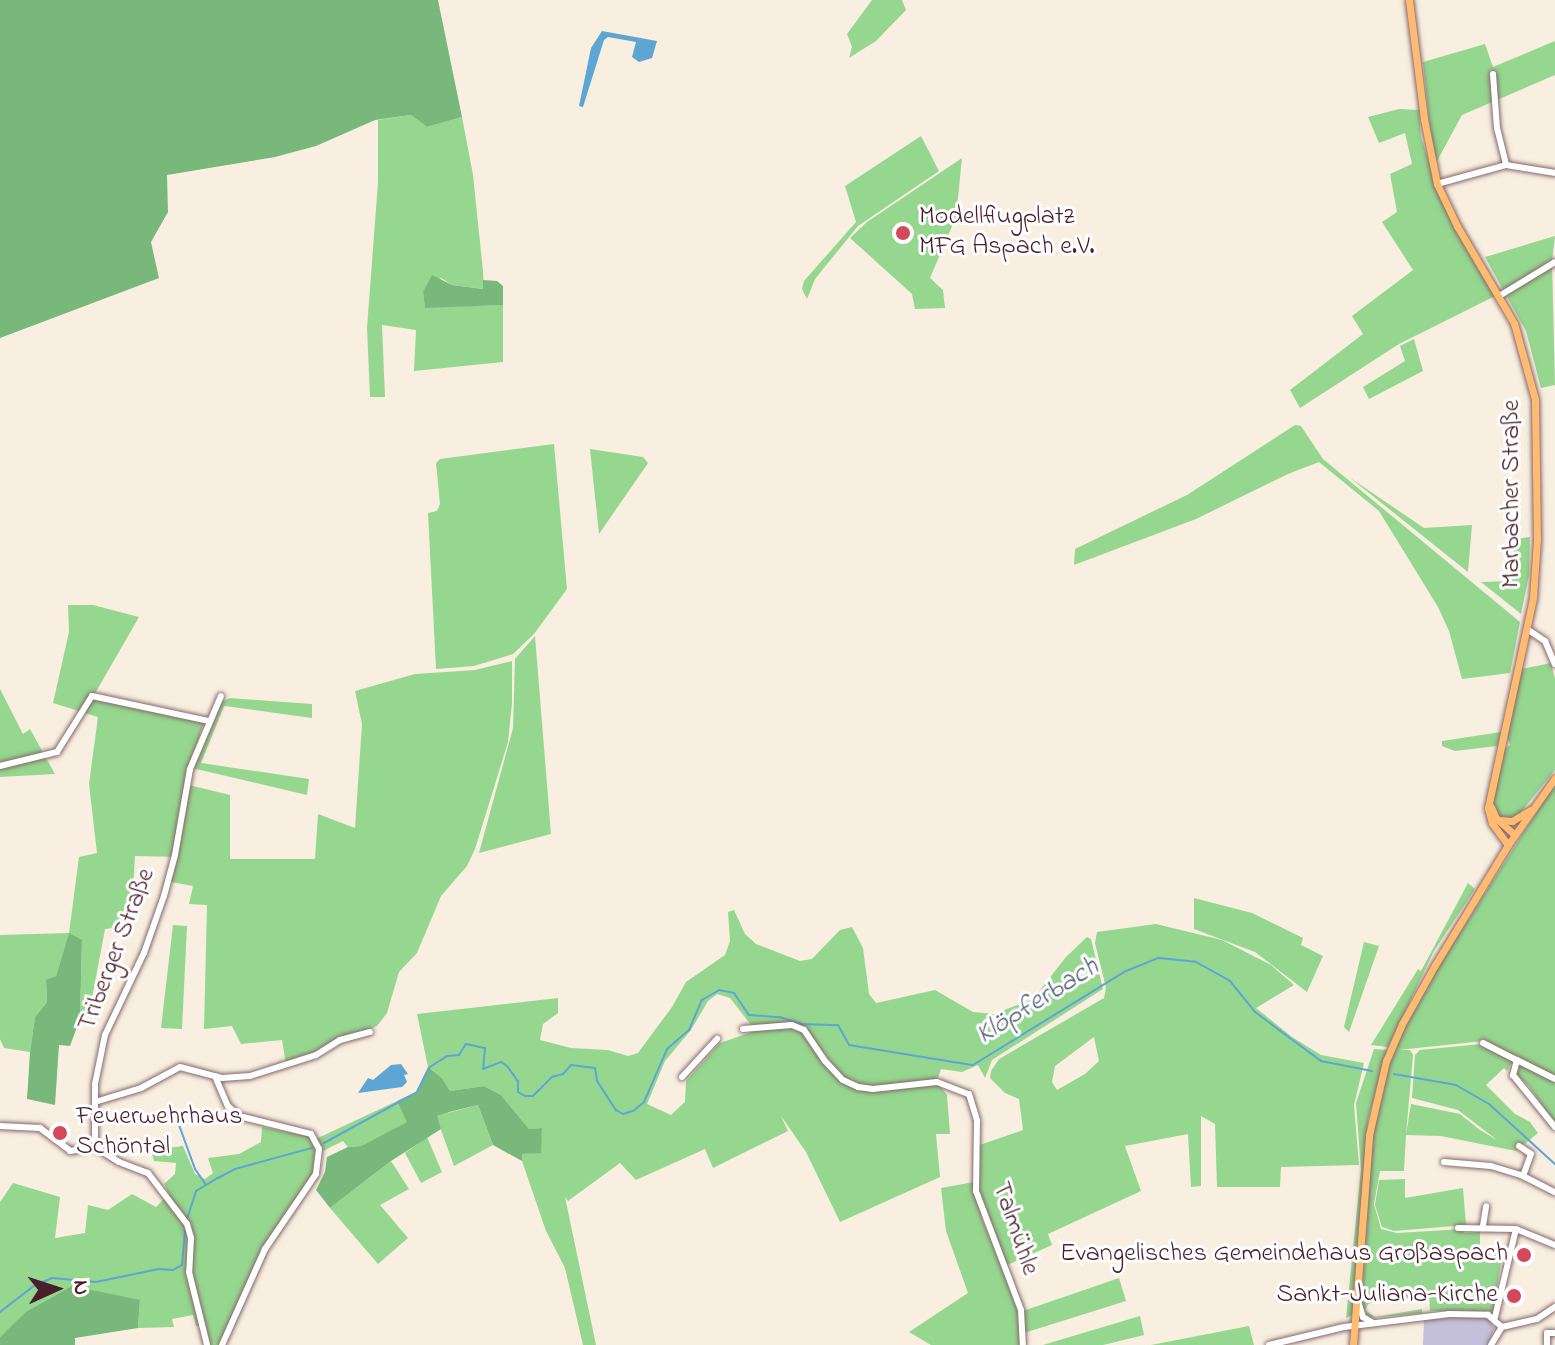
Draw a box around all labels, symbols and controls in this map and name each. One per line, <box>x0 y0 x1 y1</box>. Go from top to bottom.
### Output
place label: Modellflugplatz MFG Aspach e.V. <box>919 202 1095 264</box>
marker: Modellflugplatz MFG Aspach e.V. <box>894 224 912 242</box>
street label: Marbacher Straße <box>1497 400 1529 588</box>
street label: Triberger Straße <box>73 864 163 1036</box>
water label: Klöpferbach <box>971 951 1105 1053</box>
place label: Feuerwehrhaus Schöntal <box>76 1102 243 1164</box>
marker: Feuerwehrhaus Schöntal <box>51 1124 69 1142</box>
street label: Talmühle <box>984 1178 1044 1280</box>
place label: Evangelisches Gemeindehaus Großaspach <box>1060 1239 1508 1271</box>
marker: Evangelisches Gemeindehaus Großaspach <box>1515 1246 1533 1264</box>
north arrow <box>16 1249 96 1329</box>
text: N <box>64 1279 96 1296</box>
place label: Sankt-Juliana-Kirche <box>1277 1280 1498 1312</box>
marker: Sankt-Juliana-Kirche <box>1505 1287 1523 1305</box>

